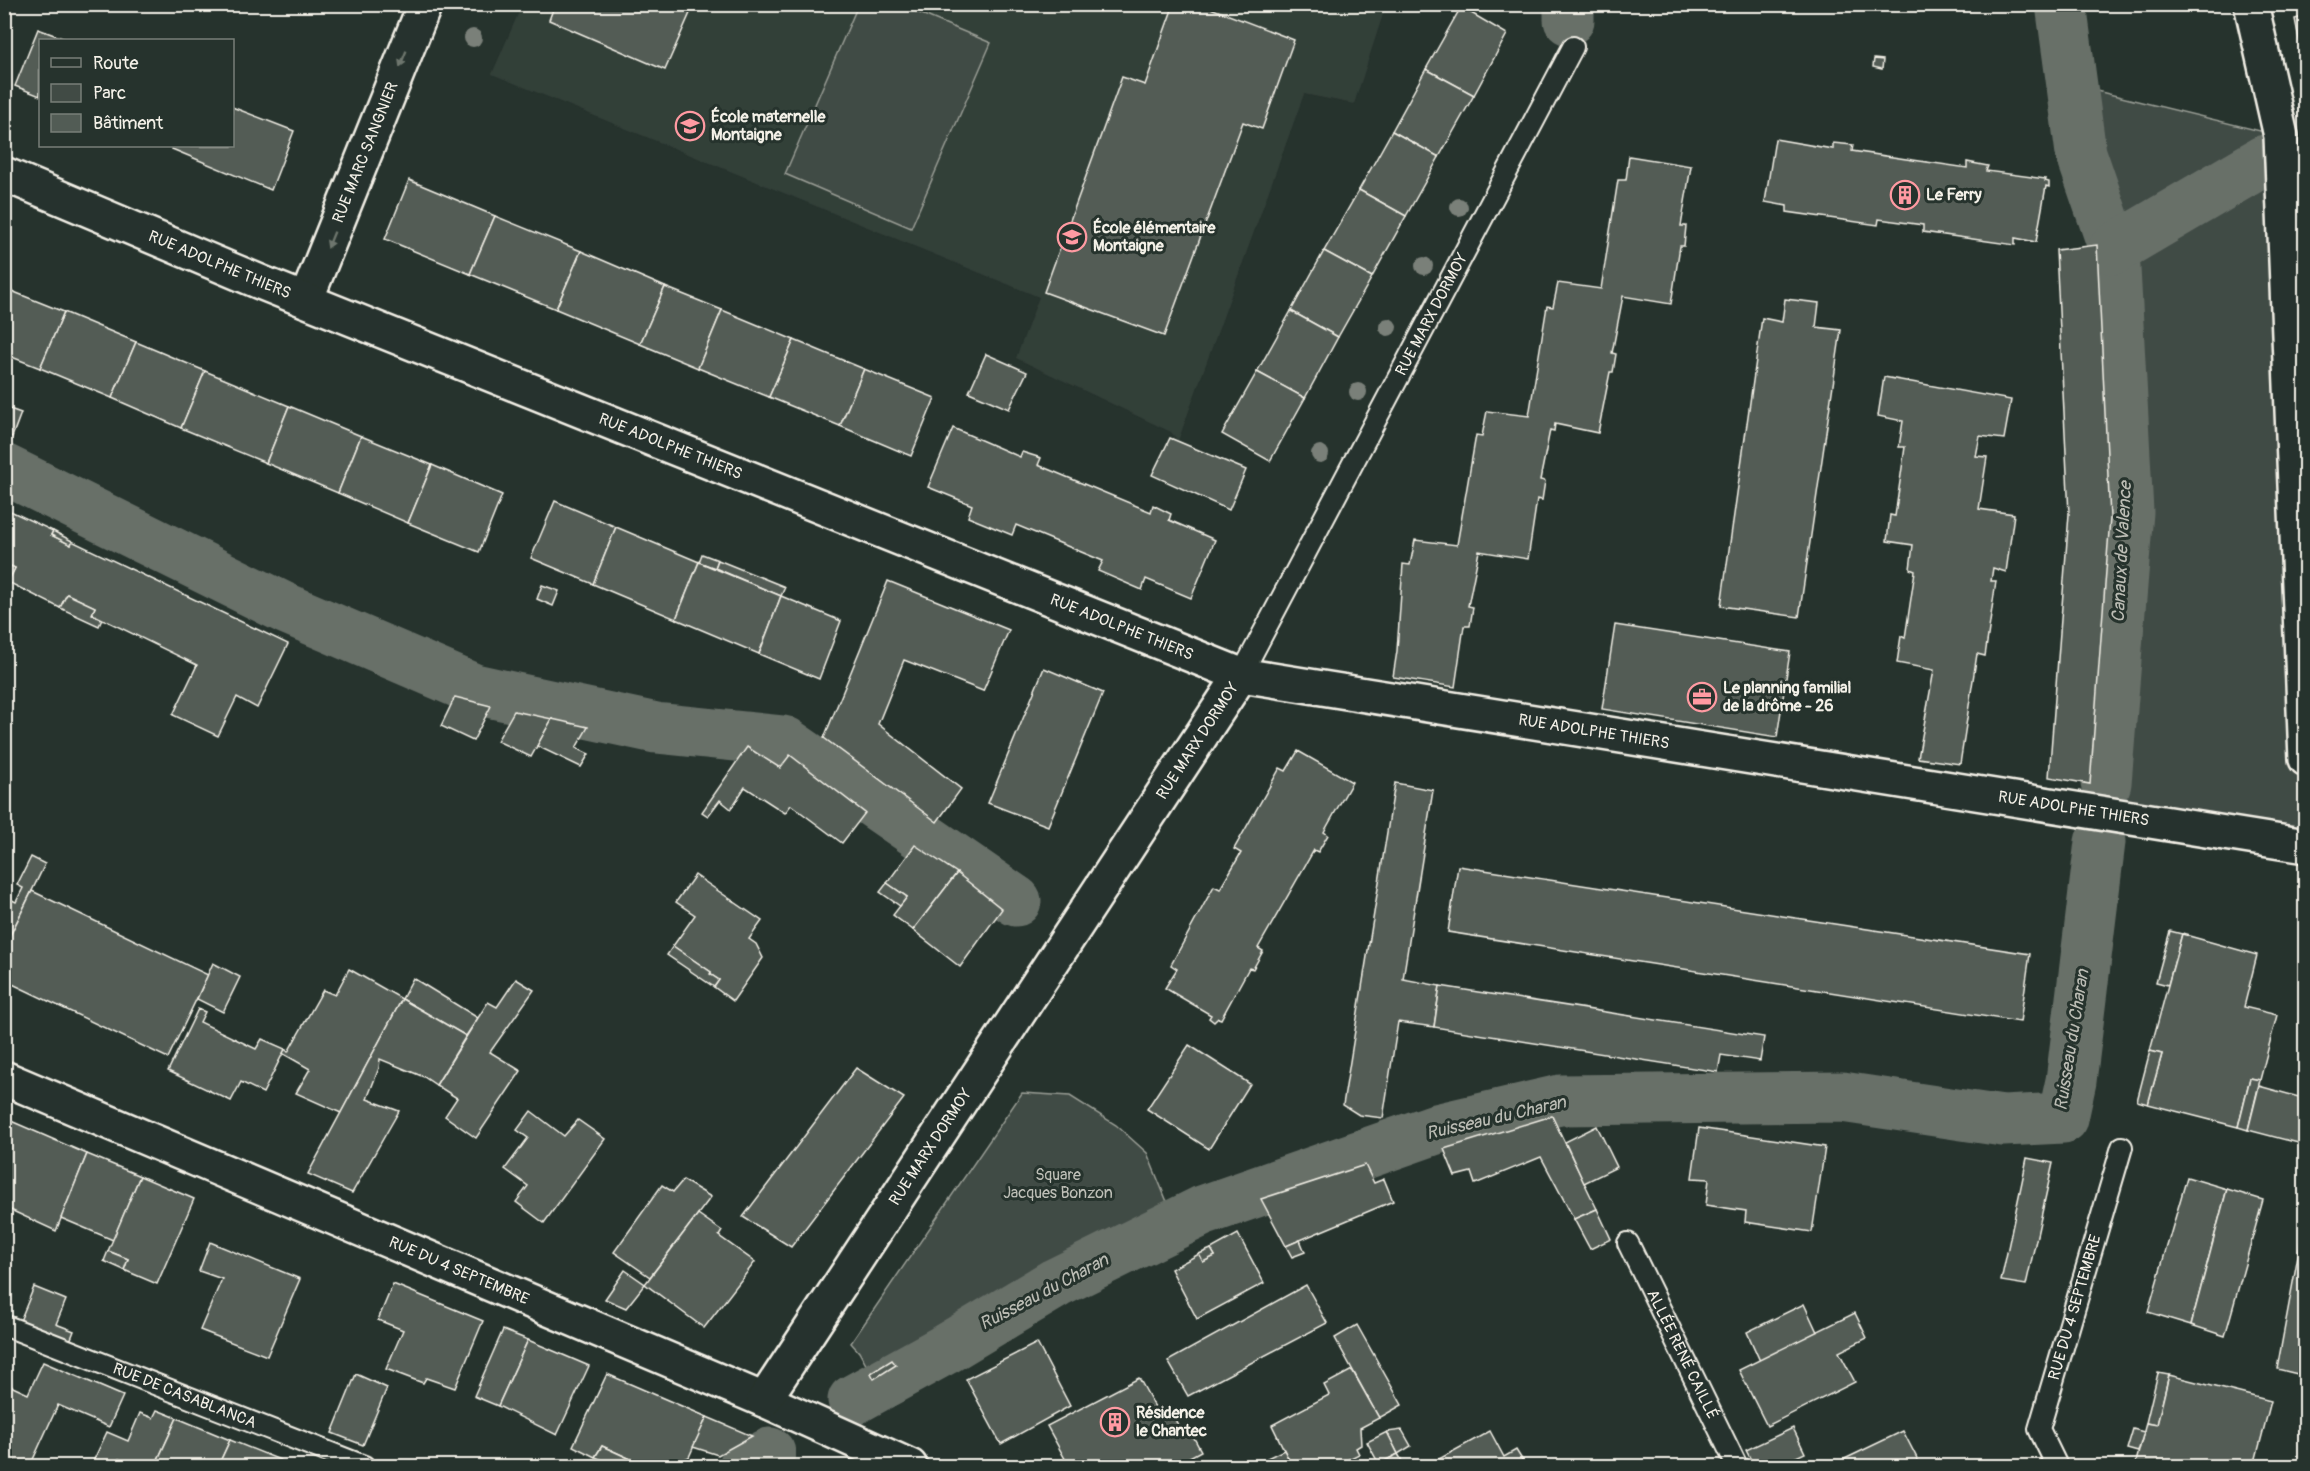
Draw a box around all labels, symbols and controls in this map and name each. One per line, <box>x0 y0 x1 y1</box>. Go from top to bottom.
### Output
legend <box>39 39 234 147</box>
one-way arrow <box>398 50 407 68</box>
text: Route <box>93 52 138 75</box>
street label: RUE MARC SANGNIER <box>328 79 403 226</box>
text: Parc <box>93 82 126 105</box>
place label: École maternelle Montaigne <box>711 106 827 145</box>
school or university icon: École maternelle Montaigne <box>674 110 706 142</box>
text: Bâtiment <box>93 112 164 135</box>
building icon: Le Ferry <box>1889 179 1921 211</box>
place label: Le Ferry <box>1926 185 1982 205</box>
place label: École élémentaire Montaigne <box>1093 217 1216 256</box>
school or university icon: École élémentaire Montaigne <box>1056 221 1088 253</box>
street label: RUE ADOLPHE THIERS <box>145 226 294 303</box>
one-way arrow <box>326 231 335 249</box>
street label: RUE MARX DORMOY <box>1391 250 1472 379</box>
street label: RUE ADOLPHE THIERS <box>596 409 745 484</box>
water label: Canaux de Valence <box>2107 479 2137 623</box>
street label: RUE ADOLPHE THIERS <box>1047 590 1196 665</box>
place label: Le planning familial de la drôme - 26 <box>1723 678 1852 716</box>
street label: RUE MARX DORMOY <box>1152 679 1243 803</box>
office icon: Le planning familial de la drôme - 26 <box>1686 681 1718 713</box>
street label: RUE ADOLPHE THIERS <box>1517 710 1671 754</box>
street label: RUE ADOLPHE THIERS <box>1997 787 2151 831</box>
water label: Ruisseau du Charan <box>2049 967 2095 1112</box>
street label: RUE MARX DORMOY <box>885 1085 976 1209</box>
water label: Ruisseau du Charan <box>1424 1091 1569 1145</box>
park label: Square Jacques Bonzon <box>1003 1165 1113 1203</box>
street label: RUE DU 4 SEPTEMBRE <box>386 1232 532 1309</box>
street label: RUE DU 4 SEPTEMBRE <box>2044 1232 2106 1382</box>
water label: Ruisseau du Charan <box>976 1248 1113 1336</box>
street label: ALLÉE RENÉ CAILLÉ <box>1642 1286 1723 1423</box>
street label: RUE DE CASABLANCA <box>110 1359 259 1433</box>
place label: Résidence le Chantec <box>1136 1403 1207 1441</box>
building icon: Résidence le Chantec <box>1099 1406 1131 1438</box>

